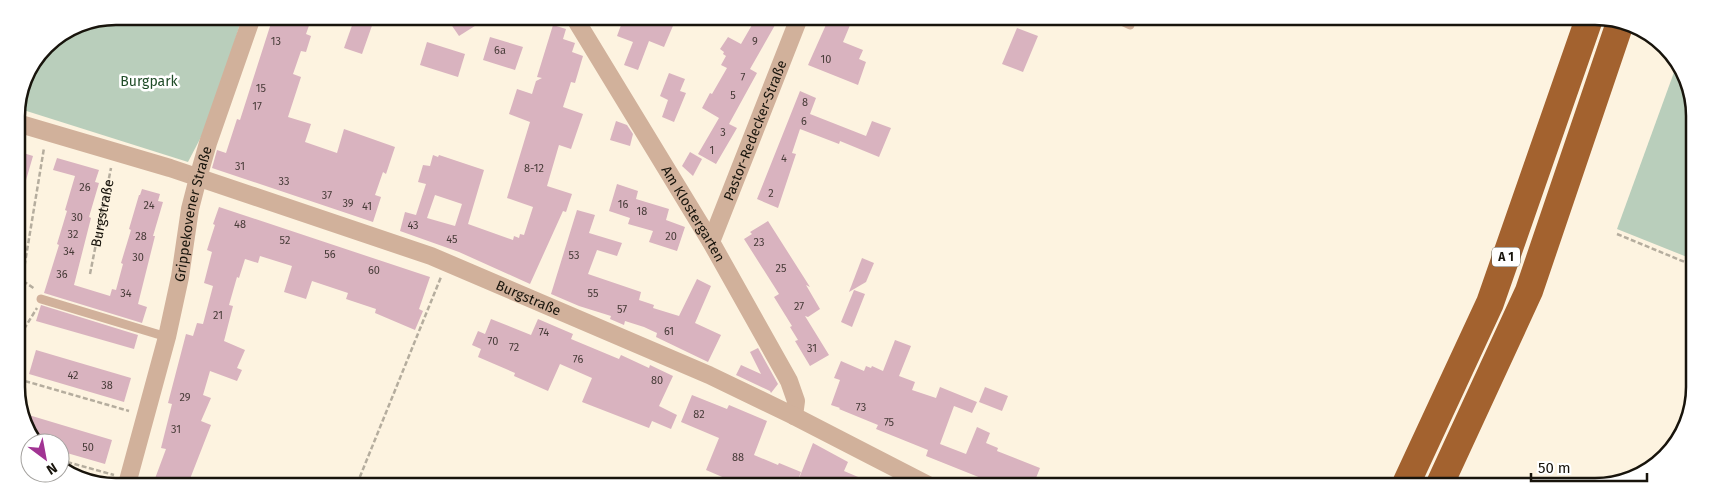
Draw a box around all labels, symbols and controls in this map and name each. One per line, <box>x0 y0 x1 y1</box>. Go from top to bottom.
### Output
house number: 13 <box>271 35 281 48</box>
house number: 9 <box>752 35 758 48</box>
house number: 6a <box>494 44 506 57</box>
house number: 10 <box>821 53 831 66</box>
street label: Pastor-Redecker-Straße <box>720 58 791 203</box>
house number: 7 <box>741 71 746 84</box>
park label: Burgpark <box>120 73 179 90</box>
house number: 15 <box>256 82 267 95</box>
house number: 5 <box>730 89 736 102</box>
house number: 8 <box>802 96 808 109</box>
house number: 17 <box>252 100 262 113</box>
house number: 6 <box>801 115 807 128</box>
house number: 3 <box>720 126 726 139</box>
street label: Grippekovener Straße <box>171 144 216 284</box>
house number: 1 <box>710 144 714 157</box>
house number: 4 <box>781 152 787 165</box>
house number: 31 <box>235 160 245 173</box>
house number: 8-12 <box>524 162 544 175</box>
street label: Am Klostergarten <box>658 163 728 265</box>
house number: 33 <box>279 175 289 188</box>
street label: Burgstraße <box>87 178 118 249</box>
house number: 26 <box>79 181 91 194</box>
house number: 2 <box>768 187 774 200</box>
house number: 37 <box>322 189 332 202</box>
house number: 39 <box>342 197 354 210</box>
house number: 16 <box>618 198 628 211</box>
house number: 24 <box>144 199 155 212</box>
house number: 41 <box>362 200 372 213</box>
house number: 18 <box>637 205 647 218</box>
house number: 30 <box>71 211 83 224</box>
house number: 48 <box>234 218 246 231</box>
house number: 43 <box>407 219 419 232</box>
house number: 32 <box>68 228 78 241</box>
house number: 28 <box>135 230 147 243</box>
house number: 20 <box>665 230 677 243</box>
house number: 45 <box>446 233 458 246</box>
house number: 52 <box>280 234 290 247</box>
house number: 23 <box>754 236 764 249</box>
house number: 34 <box>63 245 75 258</box>
house number: 56 <box>324 248 336 261</box>
road number: A 1 <box>1492 248 1520 266</box>
house number: 53 <box>569 249 579 262</box>
house number: 30 <box>132 251 144 264</box>
house number: 25 <box>776 262 787 275</box>
house number: 60 <box>368 264 380 277</box>
house number: 36 <box>56 268 68 281</box>
street label: Burgstraße <box>493 277 563 320</box>
house number: 34 <box>120 287 132 300</box>
house number: 55 <box>588 287 599 300</box>
house number: 27 <box>794 300 804 313</box>
house number: 57 <box>617 303 627 316</box>
house number: 21 <box>213 309 223 322</box>
house number: 61 <box>664 325 674 338</box>
house number: 74 <box>539 326 549 339</box>
house number: 70 <box>488 335 498 348</box>
house number: 72 <box>509 341 519 354</box>
house number: 31 <box>807 342 817 355</box>
house number: 76 <box>573 353 583 366</box>
house number: 42 <box>67 369 79 382</box>
house number: 80 <box>651 374 663 387</box>
house number: 38 <box>101 379 113 392</box>
house number: 29 <box>179 391 191 404</box>
house number: 73 <box>856 401 866 414</box>
house number: 82 <box>693 408 705 421</box>
house number: 75 <box>884 416 895 429</box>
house number: 31 <box>171 423 181 436</box>
north arrow <box>20 433 70 483</box>
house number: 50 <box>82 441 94 454</box>
scale bar <box>1531 450 1647 482</box>
house number: 88 <box>732 451 744 464</box>
text: N <box>43 459 60 478</box>
text: 50 m <box>1538 459 1571 477</box>

